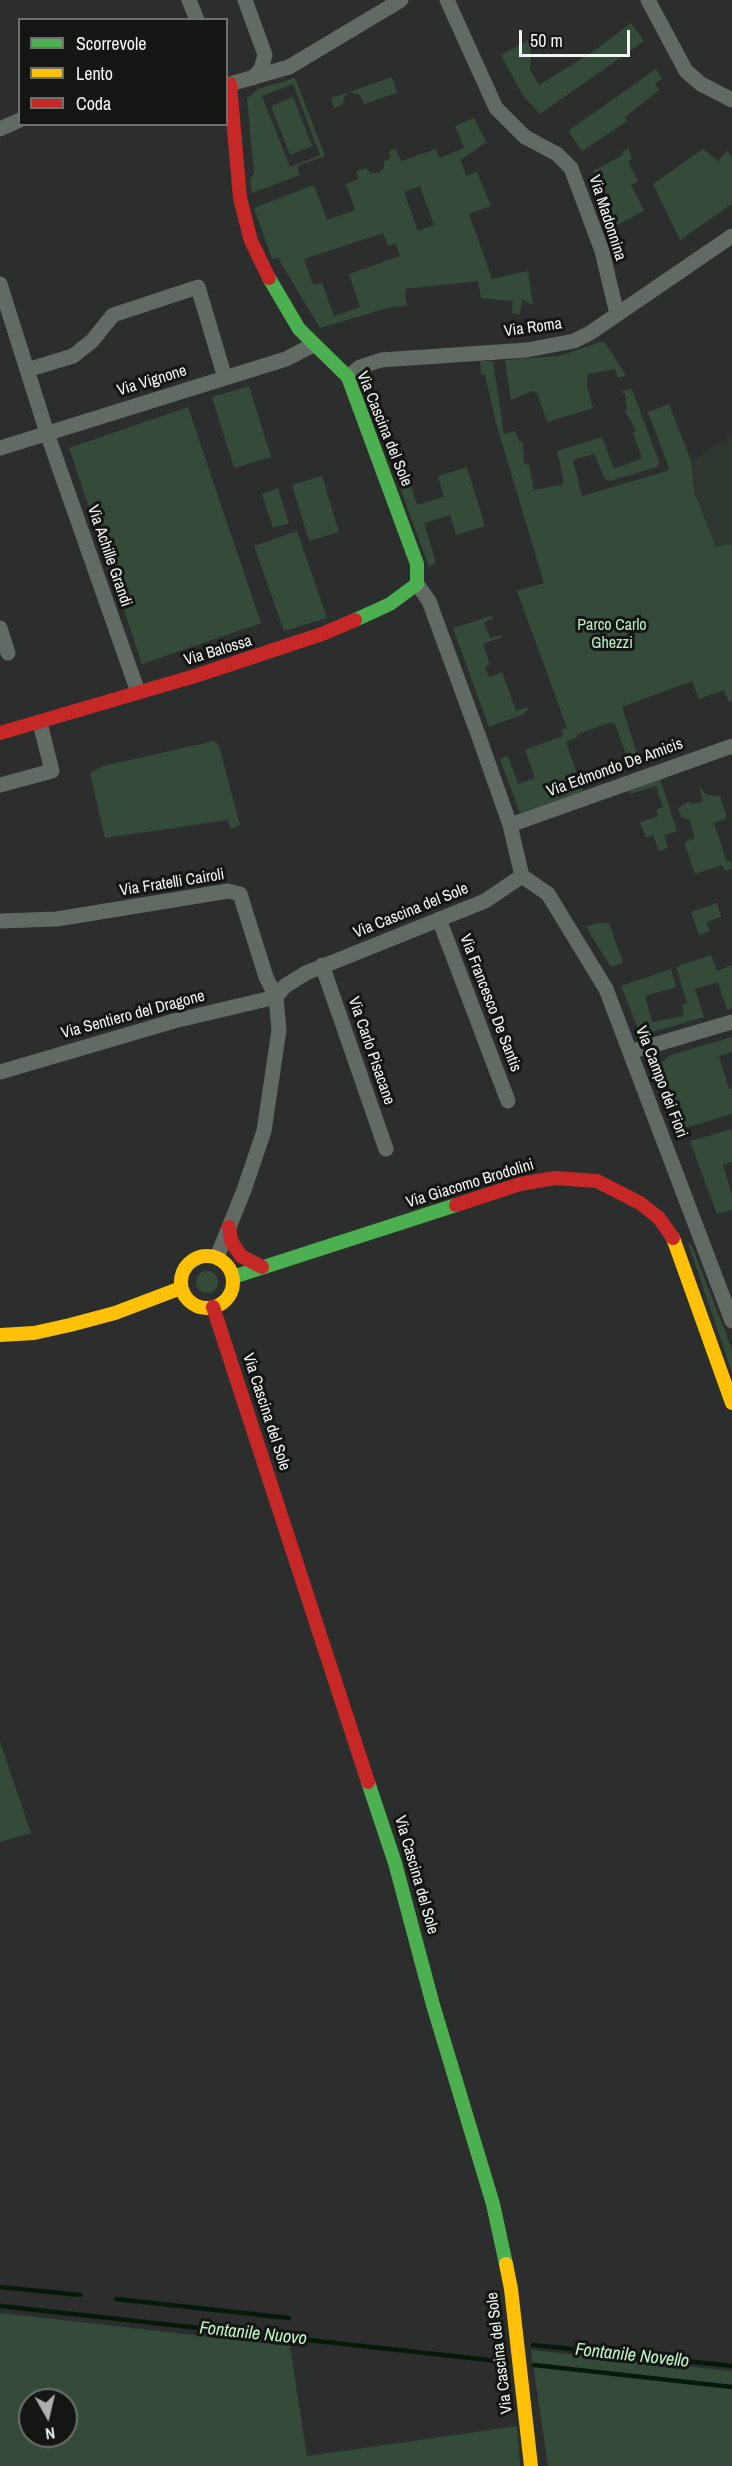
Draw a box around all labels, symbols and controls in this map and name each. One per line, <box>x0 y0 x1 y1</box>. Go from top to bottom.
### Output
legend <box>18 18 228 126</box>
scale bar <box>522 18 633 56</box>
text: 50 m <box>530 28 563 53</box>
text: Scorrevole <box>76 31 147 56</box>
text: Lento <box>76 61 113 86</box>
text: Coda <box>76 91 111 116</box>
street label: Via Madonnina <box>584 173 630 263</box>
street label: Via Roma <box>503 314 563 342</box>
street label: Via Vignone <box>115 361 189 401</box>
street label: Via Cascina del Sole <box>352 369 416 489</box>
street label: Via Achille Grandi <box>83 503 135 609</box>
park label: Parco Carlo Ghezzi <box>577 616 647 654</box>
street label: Via Balossa <box>182 632 254 670</box>
street label: Via Edmondo De Amicis <box>544 734 686 802</box>
street label: Via Fratelli Cairoli <box>118 865 226 901</box>
street label: Via Cascina del Sole <box>351 879 471 943</box>
street label: Via Francesco De Santis <box>455 932 525 1074</box>
street label: Via Sentiero del Dragone <box>59 987 207 1043</box>
street label: Via Carlo Pisacane <box>344 995 398 1107</box>
street label: Via Campo dei Fiori <box>631 1024 691 1140</box>
street label: Via Giacomo Brodolini <box>404 1155 536 1213</box>
street label: Via Cascina del Sole <box>238 1351 294 1473</box>
street label: Via Cascina del Sole <box>390 1814 442 1936</box>
street label: Via Cascina del Sole <box>483 2291 517 2415</box>
water label: Fontanile Nuovo <box>198 2318 308 2350</box>
water label: Fontanile Novello <box>574 2339 690 2373</box>
north arrow <box>18 2388 78 2448</box>
text: N <box>44 2422 56 2445</box>

